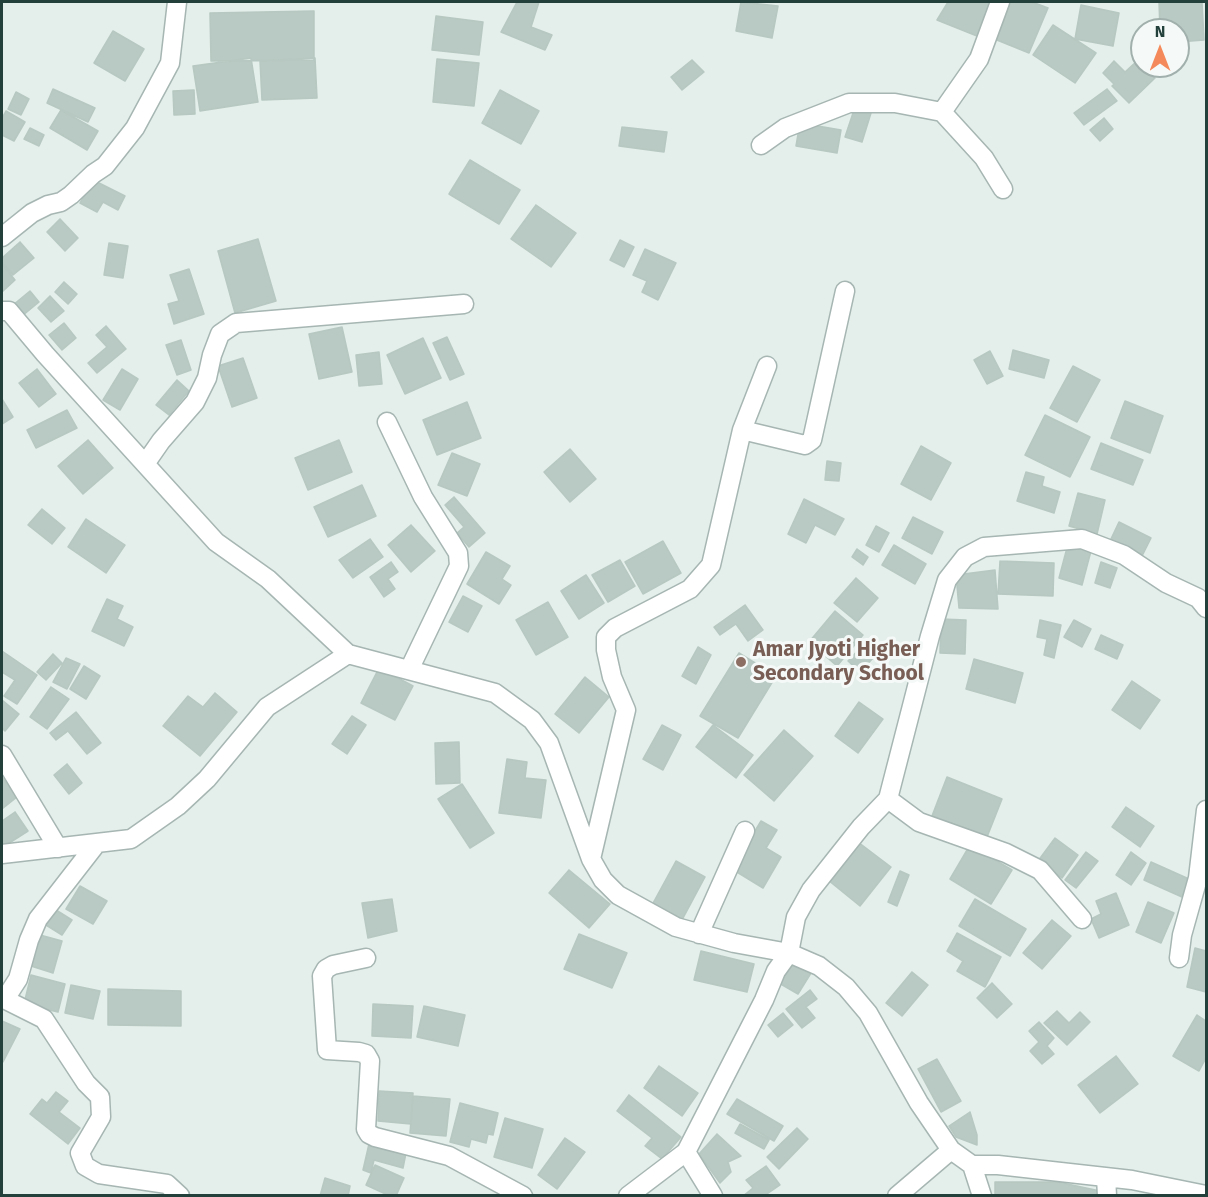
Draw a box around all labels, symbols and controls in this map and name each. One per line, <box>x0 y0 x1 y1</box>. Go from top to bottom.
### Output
north arrow <box>1130 18 1190 78</box>
text: N <box>1155 22 1165 41</box>
place label: Amar Jyoti Higher Secondary School <box>753 637 924 687</box>
marker: Amar Jyoti Higher Secondary School <box>734 655 748 669</box>

